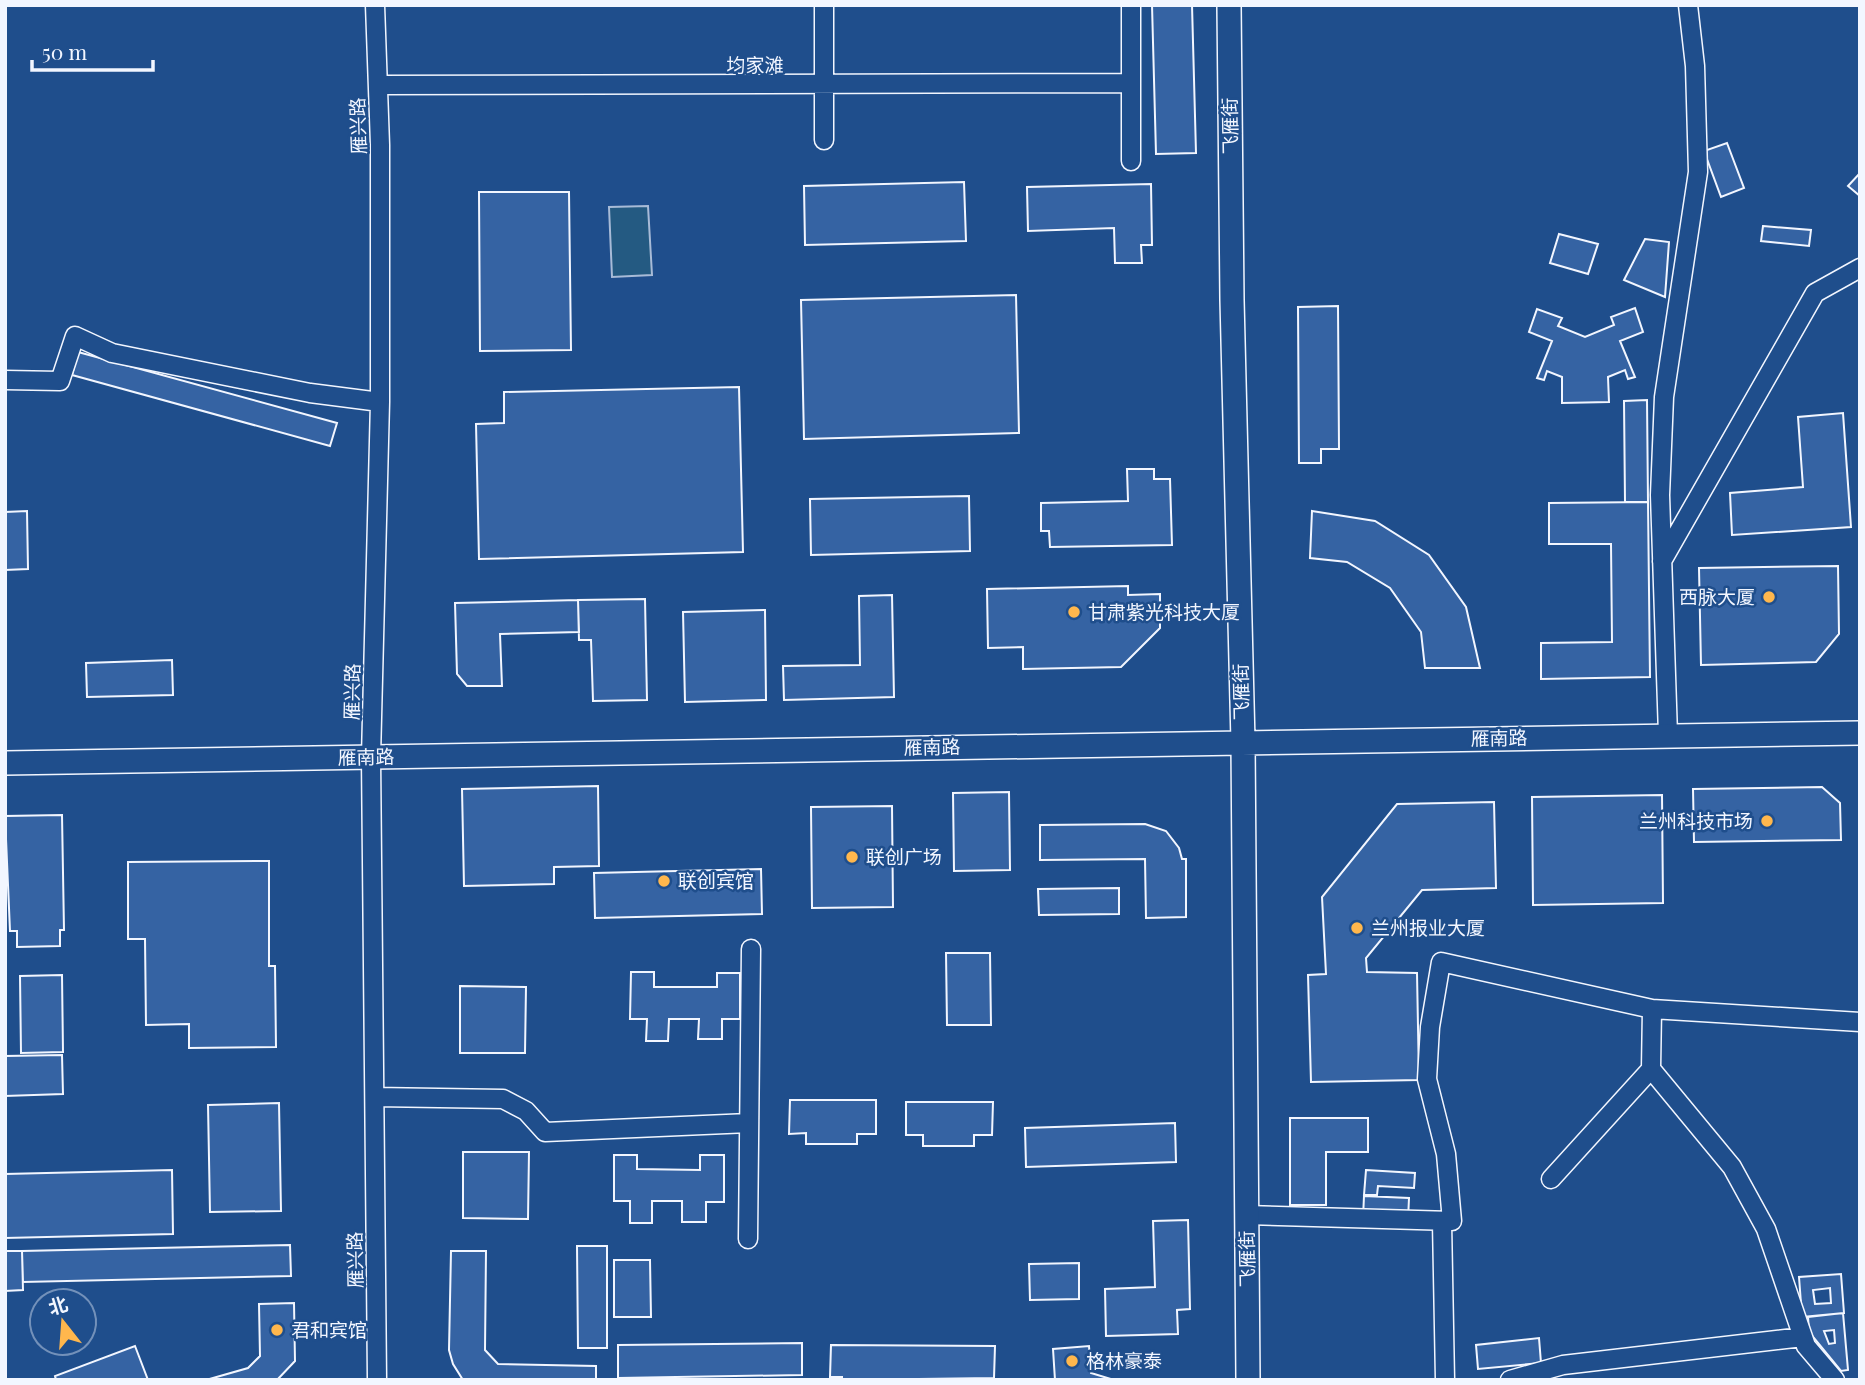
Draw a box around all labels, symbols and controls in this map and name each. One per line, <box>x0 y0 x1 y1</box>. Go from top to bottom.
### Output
scale bar <box>32 28 152 72</box>
text: 50 m <box>42 37 88 65</box>
street label: 均家滩 <box>726 51 784 77</box>
street label: 雁兴路 <box>343 97 371 155</box>
street label: 飞雁街 <box>1216 97 1242 155</box>
place label: 西脉大厦 <box>1679 583 1755 609</box>
marker: 西脉大厦 <box>1761 589 1777 605</box>
place label: 甘肃紫光科技大厦 <box>1088 598 1240 624</box>
marker: 甘肃紫光科技大厦 <box>1066 604 1082 620</box>
street label: 雁兴路 <box>338 663 364 721</box>
street label: 飞雁街 <box>1227 663 1253 721</box>
street label: 雁南路 <box>1470 724 1528 750</box>
street label: 雁南路 <box>903 733 961 759</box>
street label: 雁南路 <box>337 743 395 769</box>
place label: 兰州科技市场 <box>1639 807 1753 833</box>
marker: 兰州科技市场 <box>1759 813 1775 829</box>
place label: 联创广场 <box>866 843 942 869</box>
marker: 联创广场 <box>844 849 860 865</box>
place label: 联创宾馆 <box>678 867 754 893</box>
marker: 联创宾馆 <box>656 873 672 889</box>
place label: 兰州报业大厦 <box>1371 914 1485 940</box>
marker: 兰州报业大厦 <box>1349 920 1365 936</box>
street label: 飞雁街 <box>1233 1230 1259 1288</box>
street label: 雁兴路 <box>341 1231 367 1289</box>
north arrow <box>28 1287 98 1357</box>
text: 北 <box>45 1290 71 1320</box>
place label: 君和宾馆 <box>291 1316 367 1342</box>
marker: 君和宾馆 <box>269 1322 285 1338</box>
place label: 格林豪泰 <box>1086 1347 1162 1373</box>
marker: 格林豪泰 <box>1064 1353 1080 1369</box>

